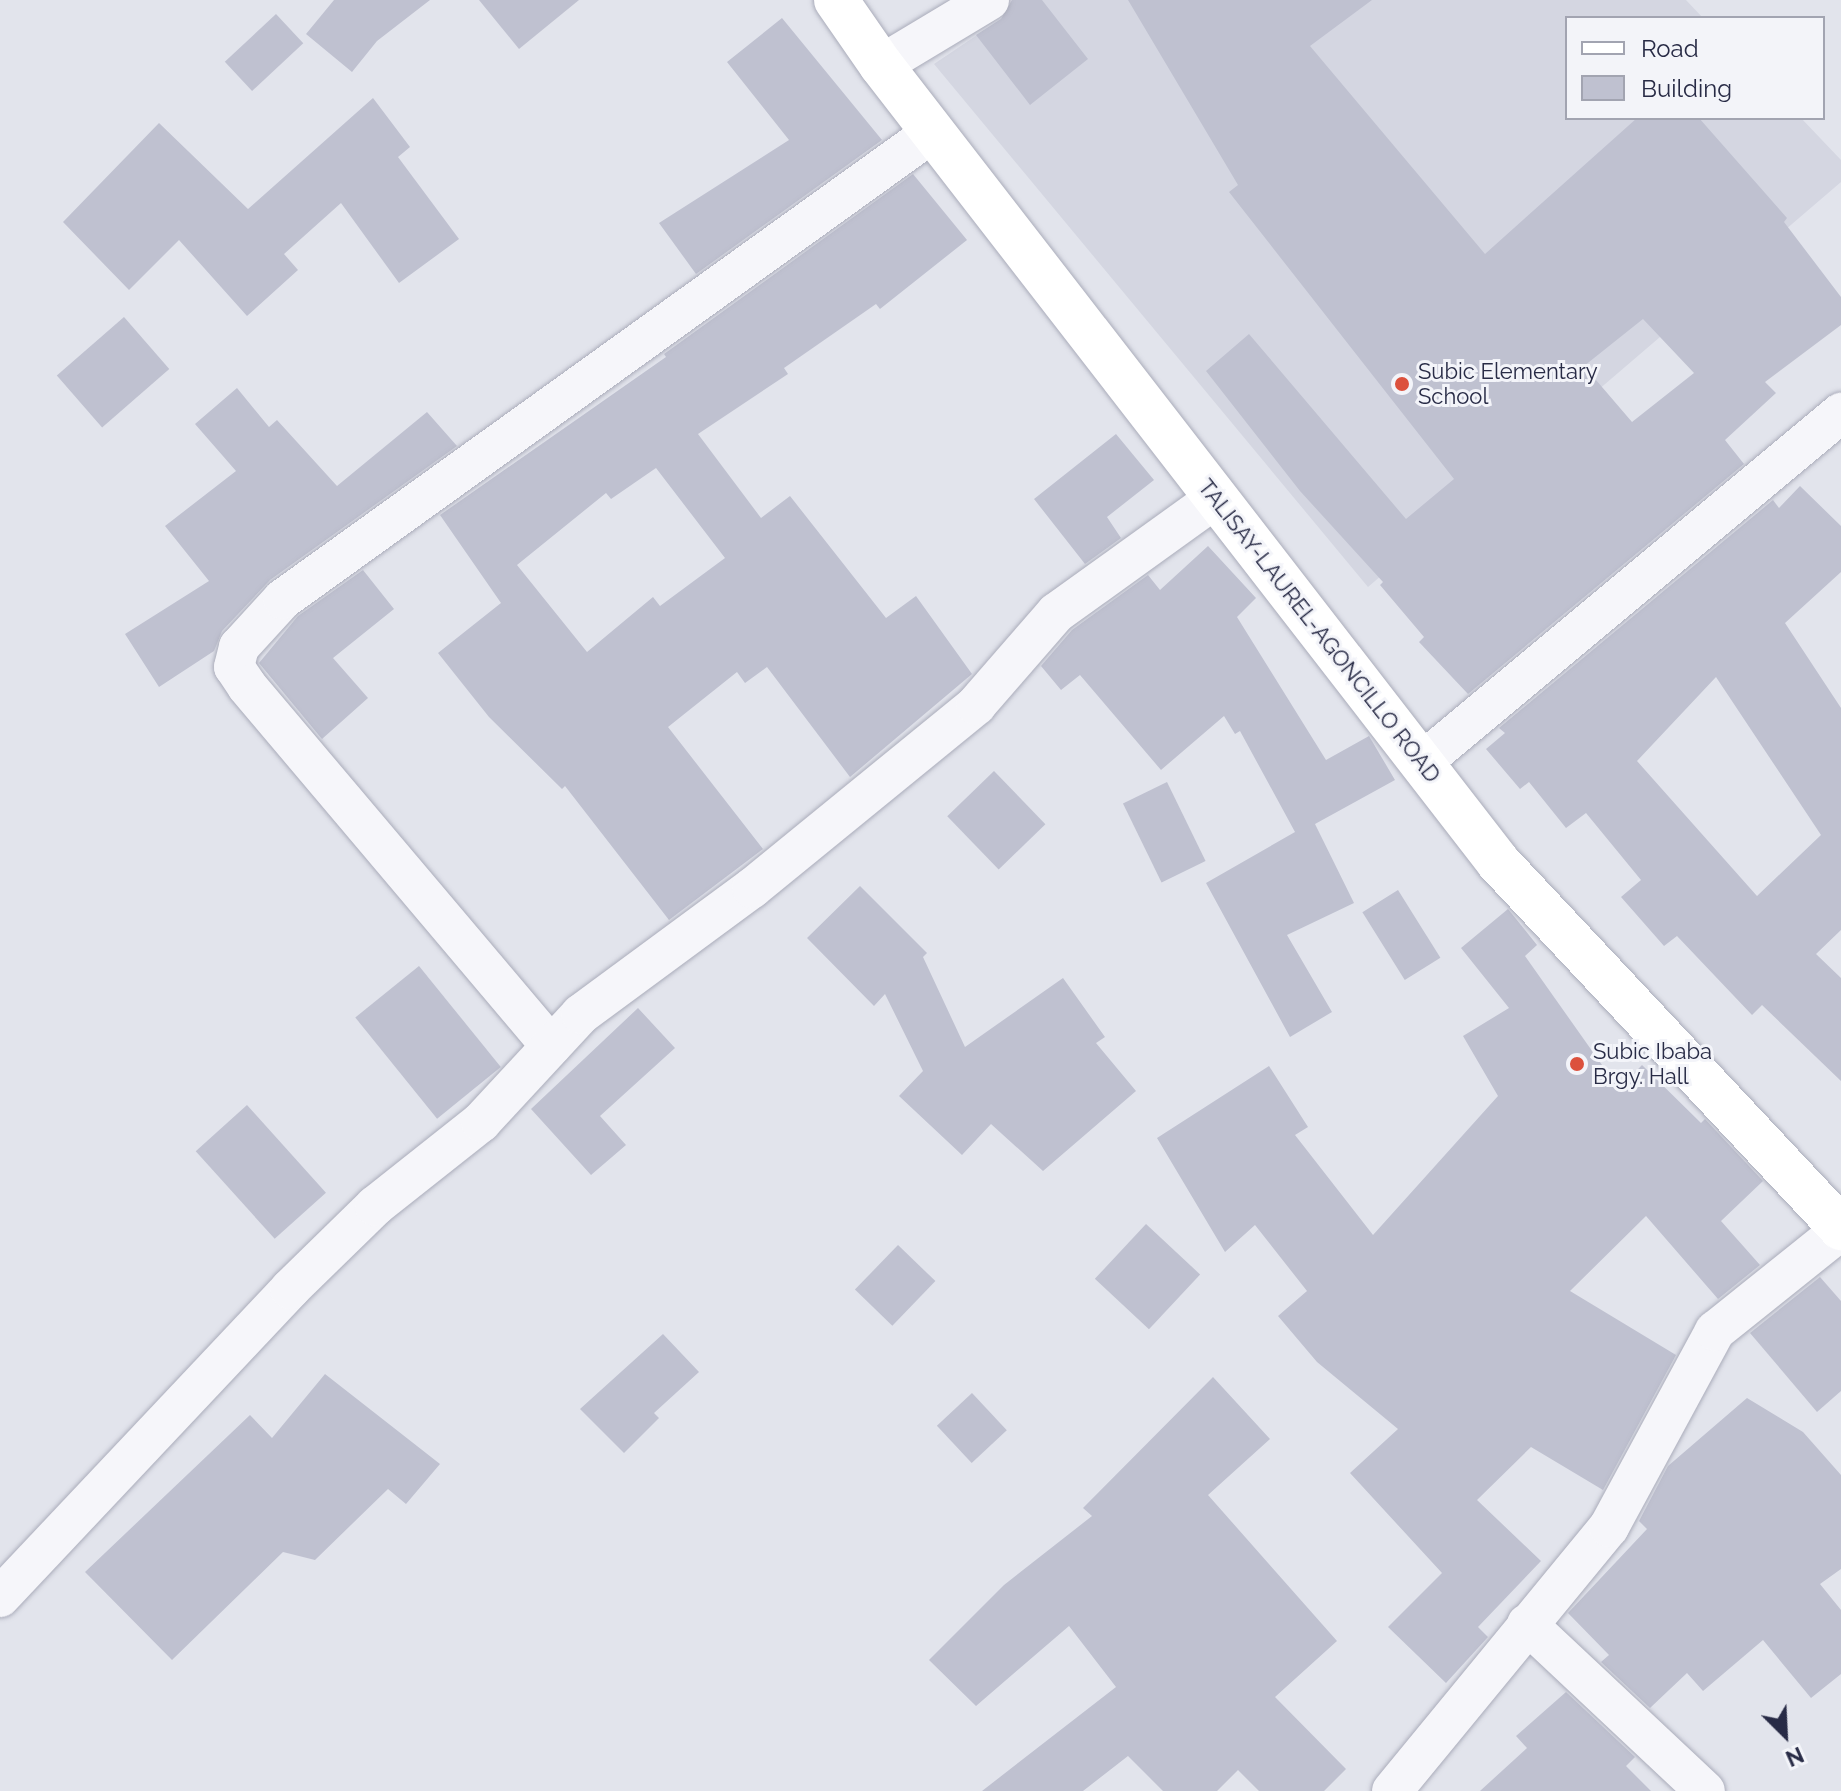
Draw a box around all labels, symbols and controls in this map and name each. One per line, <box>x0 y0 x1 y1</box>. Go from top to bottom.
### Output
legend <box>1565 16 1825 120</box>
text: Road <box>1641 34 1699 63</box>
text: Building <box>1641 74 1732 103</box>
place label: Subic Elementary School <box>1418 358 1598 410</box>
marker: Subic Elementary School <box>1393 375 1411 393</box>
street label: TALISAY-LAUREL-AGONCILLO ROAD <box>1192 474 1446 788</box>
place label: Subic Ibaba Brgy. Hall <box>1593 1038 1712 1090</box>
marker: Subic Ibaba Brgy. Hall <box>1568 1055 1586 1073</box>
north arrow <box>1745 1695 1825 1775</box>
text: N <box>1782 1742 1808 1772</box>

